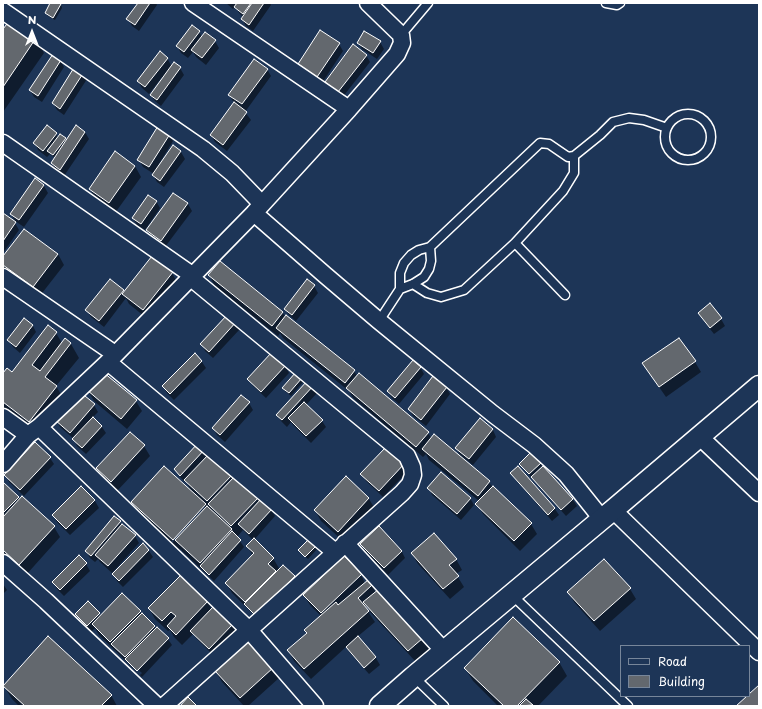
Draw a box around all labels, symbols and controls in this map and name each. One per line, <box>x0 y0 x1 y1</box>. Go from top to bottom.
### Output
text: N <box>28 11 36 28</box>
north arrow <box>12 12 52 52</box>
legend <box>620 645 750 697</box>
text: Road <box>658 652 687 670</box>
text: Building <box>658 672 705 690</box>

